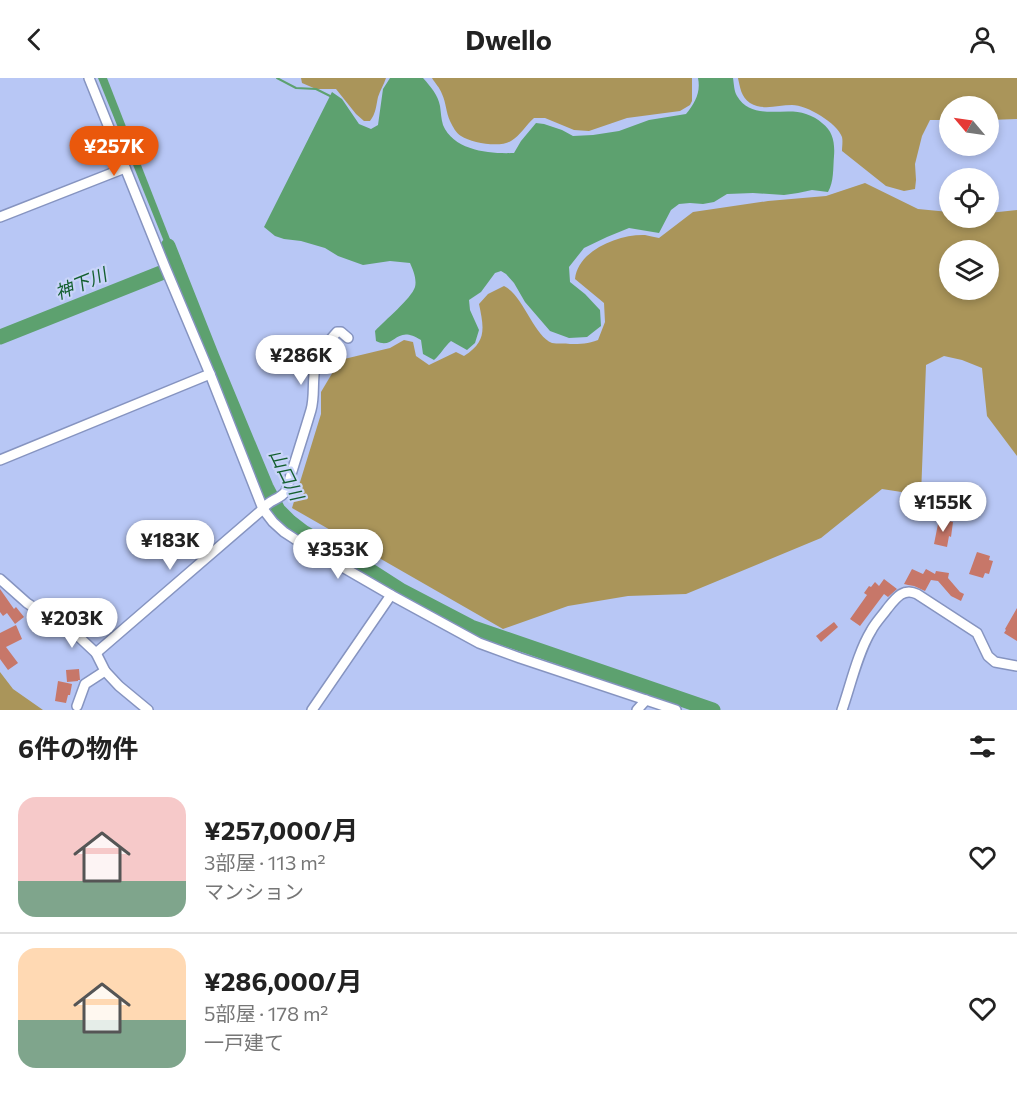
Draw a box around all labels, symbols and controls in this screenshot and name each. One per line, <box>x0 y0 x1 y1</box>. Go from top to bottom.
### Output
icon: back <box>18 23 51 56</box>
text: Dwello <box>465 23 552 56</box>
icon: person <box>966 23 999 56</box>
north arrow <box>939 96 999 156</box>
map controls <box>939 96 999 300</box>
pin: ¥257K <box>72 126 156 177</box>
text: ¥257K <box>84 133 144 157</box>
button: locate <box>939 168 999 228</box>
button: layers <box>939 240 999 300</box>
water label: 神下川 <box>51 262 112 303</box>
pin: ¥286K <box>259 335 343 386</box>
text: ¥286K <box>270 342 332 366</box>
water label: 山口川 <box>265 445 309 505</box>
pin: ¥155K <box>901 482 985 533</box>
text: ¥155K <box>913 489 973 513</box>
pin: ¥183K <box>128 520 212 571</box>
text: ¥183K <box>140 527 200 551</box>
pin: ¥353K <box>296 529 380 580</box>
text: ¥353K <box>307 536 369 560</box>
pin: ¥203K <box>30 598 114 649</box>
text: ¥203K <box>41 605 103 629</box>
icon: filters <box>966 730 999 763</box>
text: 6件の物件 <box>18 732 138 763</box>
text: ¥257,000/月 <box>204 814 358 845</box>
icon: home <box>66 821 138 893</box>
icon: heart <box>966 841 999 874</box>
text: 3部屋 · 113 m² <box>204 850 326 874</box>
text: マンション <box>204 879 304 903</box>
text: ¥286,000/月 <box>204 965 362 996</box>
icon: home <box>66 972 138 1044</box>
icon: heart <box>966 992 999 1025</box>
text: 5部屋 · 178 m² <box>204 1001 328 1025</box>
text: 一戸建て <box>204 1030 284 1054</box>

